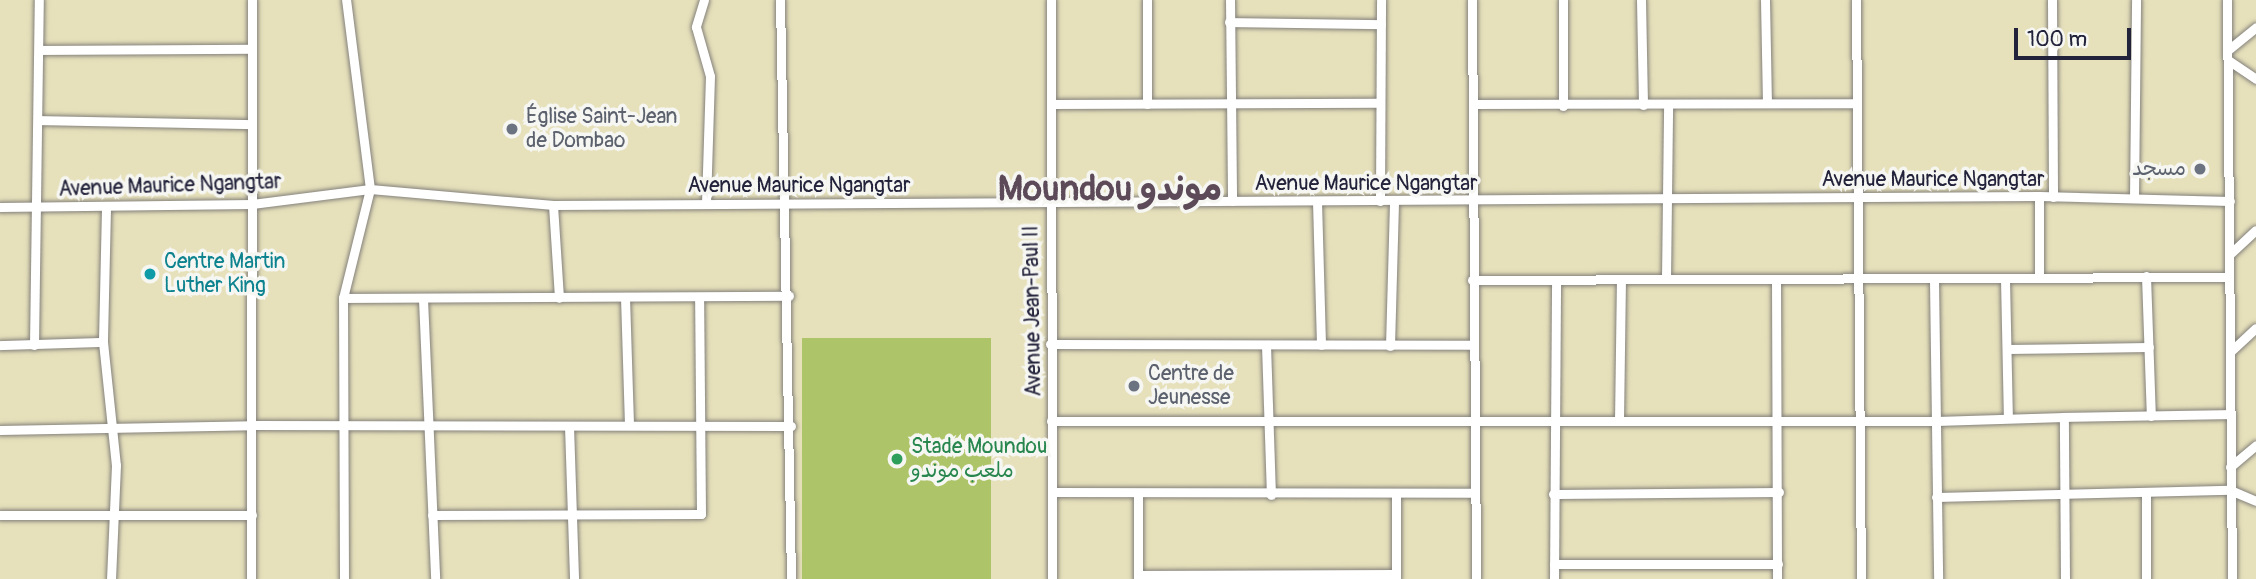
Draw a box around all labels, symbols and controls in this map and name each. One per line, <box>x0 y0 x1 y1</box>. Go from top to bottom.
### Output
scale bar <box>2018 14 2135 58</box>
text: 100 m <box>2027 26 2087 53</box>
place label: Église Saint-Jean de Dombao <box>526 104 677 154</box>
marker: Église Saint-Jean de Dombao <box>504 121 520 137</box>
place label: مسجد <box>2132 156 2186 182</box>
marker: مسجد <box>2192 161 2208 177</box>
street label: Avenue Maurice Ngangtar <box>1821 167 2045 193</box>
district label: Moundou موندو <box>998 168 1222 210</box>
street label: Avenue Maurice Ngangtar <box>58 170 282 202</box>
street label: Avenue Maurice Ngangtar <box>1254 171 1478 197</box>
street label: Avenue Maurice Ngangtar <box>687 173 911 199</box>
street label: Avenue Jean-Paul II <box>1019 225 1047 397</box>
place label: Centre Martin Luther King <box>164 249 285 299</box>
marker: Centre Martin Luther King <box>142 266 158 282</box>
place label: Centre de Jeunesse <box>1148 361 1234 411</box>
marker: Centre de Jeunesse <box>1126 378 1142 394</box>
place label: Stade Moundou ملعب موندو <box>911 434 1047 484</box>
marker: Stade Moundou ملعب موندو <box>889 451 905 467</box>

